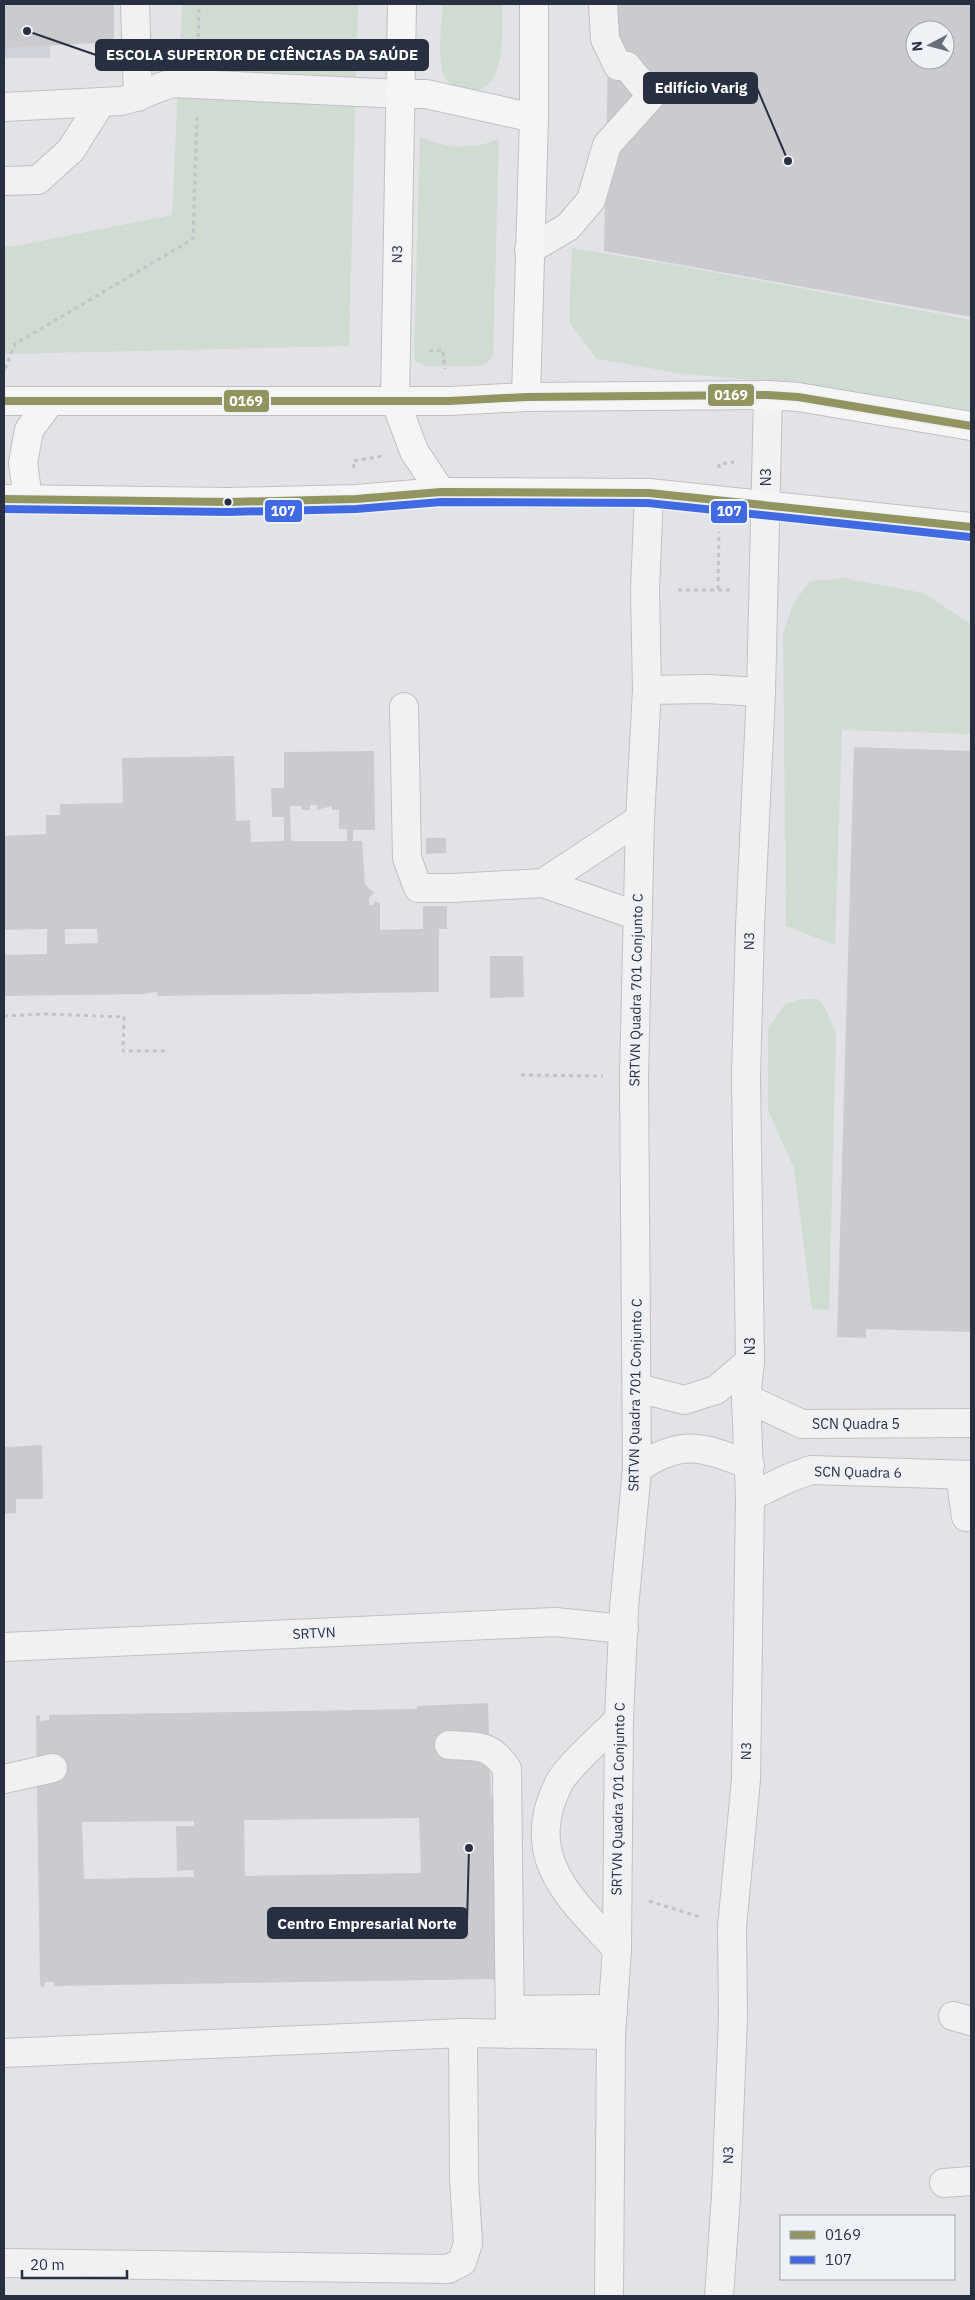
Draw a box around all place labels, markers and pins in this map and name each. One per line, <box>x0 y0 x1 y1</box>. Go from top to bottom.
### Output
callout: ESCOLA SUPERIOR DE CIÊNCIAS DA SAÚDE <box>96 40 428 70</box>
callout: Edifício Varig <box>644 73 757 103</box>
unlabelled marker <box>223 497 233 507</box>
callout: Centro Empresarial Norte <box>268 1908 467 1938</box>

